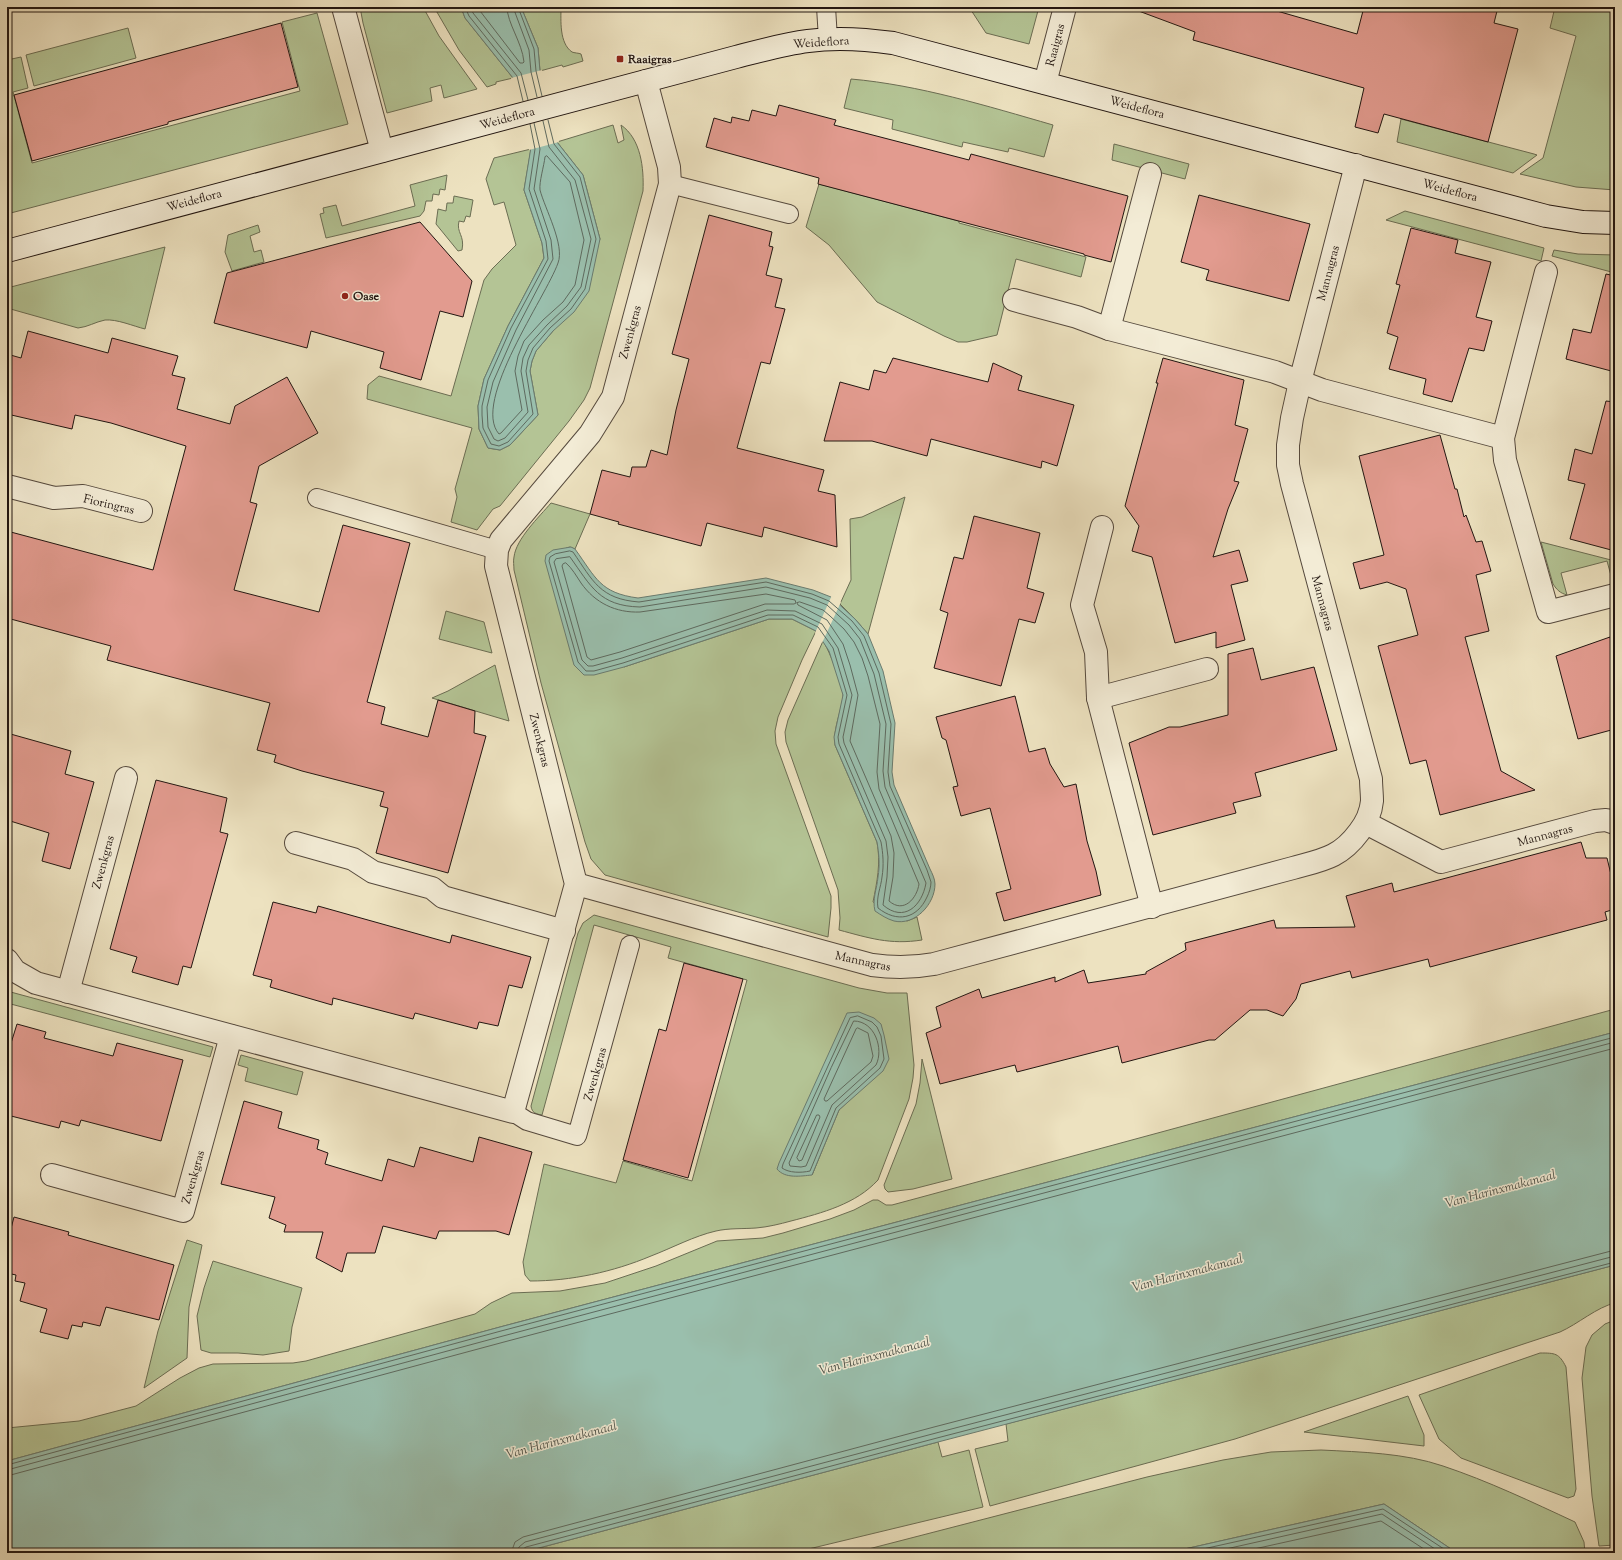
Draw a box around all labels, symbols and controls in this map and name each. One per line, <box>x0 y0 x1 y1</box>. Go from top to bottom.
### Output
street label: Raaigras <box>1042 22 1070 69</box>
street label: Weideflora <box>792 32 850 54</box>
place label: Raaigras <box>627 51 672 69</box>
marker: Raaigras <box>615 54 625 64</box>
street label: Weideflora <box>1107 92 1167 124</box>
street label: Weideflora <box>478 103 537 135</box>
street label: Weideflora <box>1420 175 1480 207</box>
street label: Weideflora <box>165 185 224 217</box>
street label: Mannagras <box>1313 243 1345 303</box>
place label: Oase <box>353 288 379 306</box>
marker: Oase <box>340 291 350 301</box>
street label: Zwenkgras <box>615 303 647 361</box>
street label: Fioringras <box>81 490 136 520</box>
street label: Mannagras <box>1306 574 1338 633</box>
street label: Zwenkgras <box>524 711 554 769</box>
street label: Mannagras <box>1516 820 1575 852</box>
street label: Zwenkgras <box>88 833 120 891</box>
street label: Mannagras <box>833 947 893 977</box>
street label: Zwenkgras <box>580 1045 612 1103</box>
street label: Zwenkgras <box>178 1148 210 1206</box>
water label: Van Harinxmakanaal <box>1443 1166 1559 1213</box>
water label: Van Harinxmakanaal <box>1130 1250 1246 1297</box>
water label: Van Harinxmakanaal <box>817 1333 933 1380</box>
water label: Van Harinxmakanaal <box>504 1417 620 1464</box>

